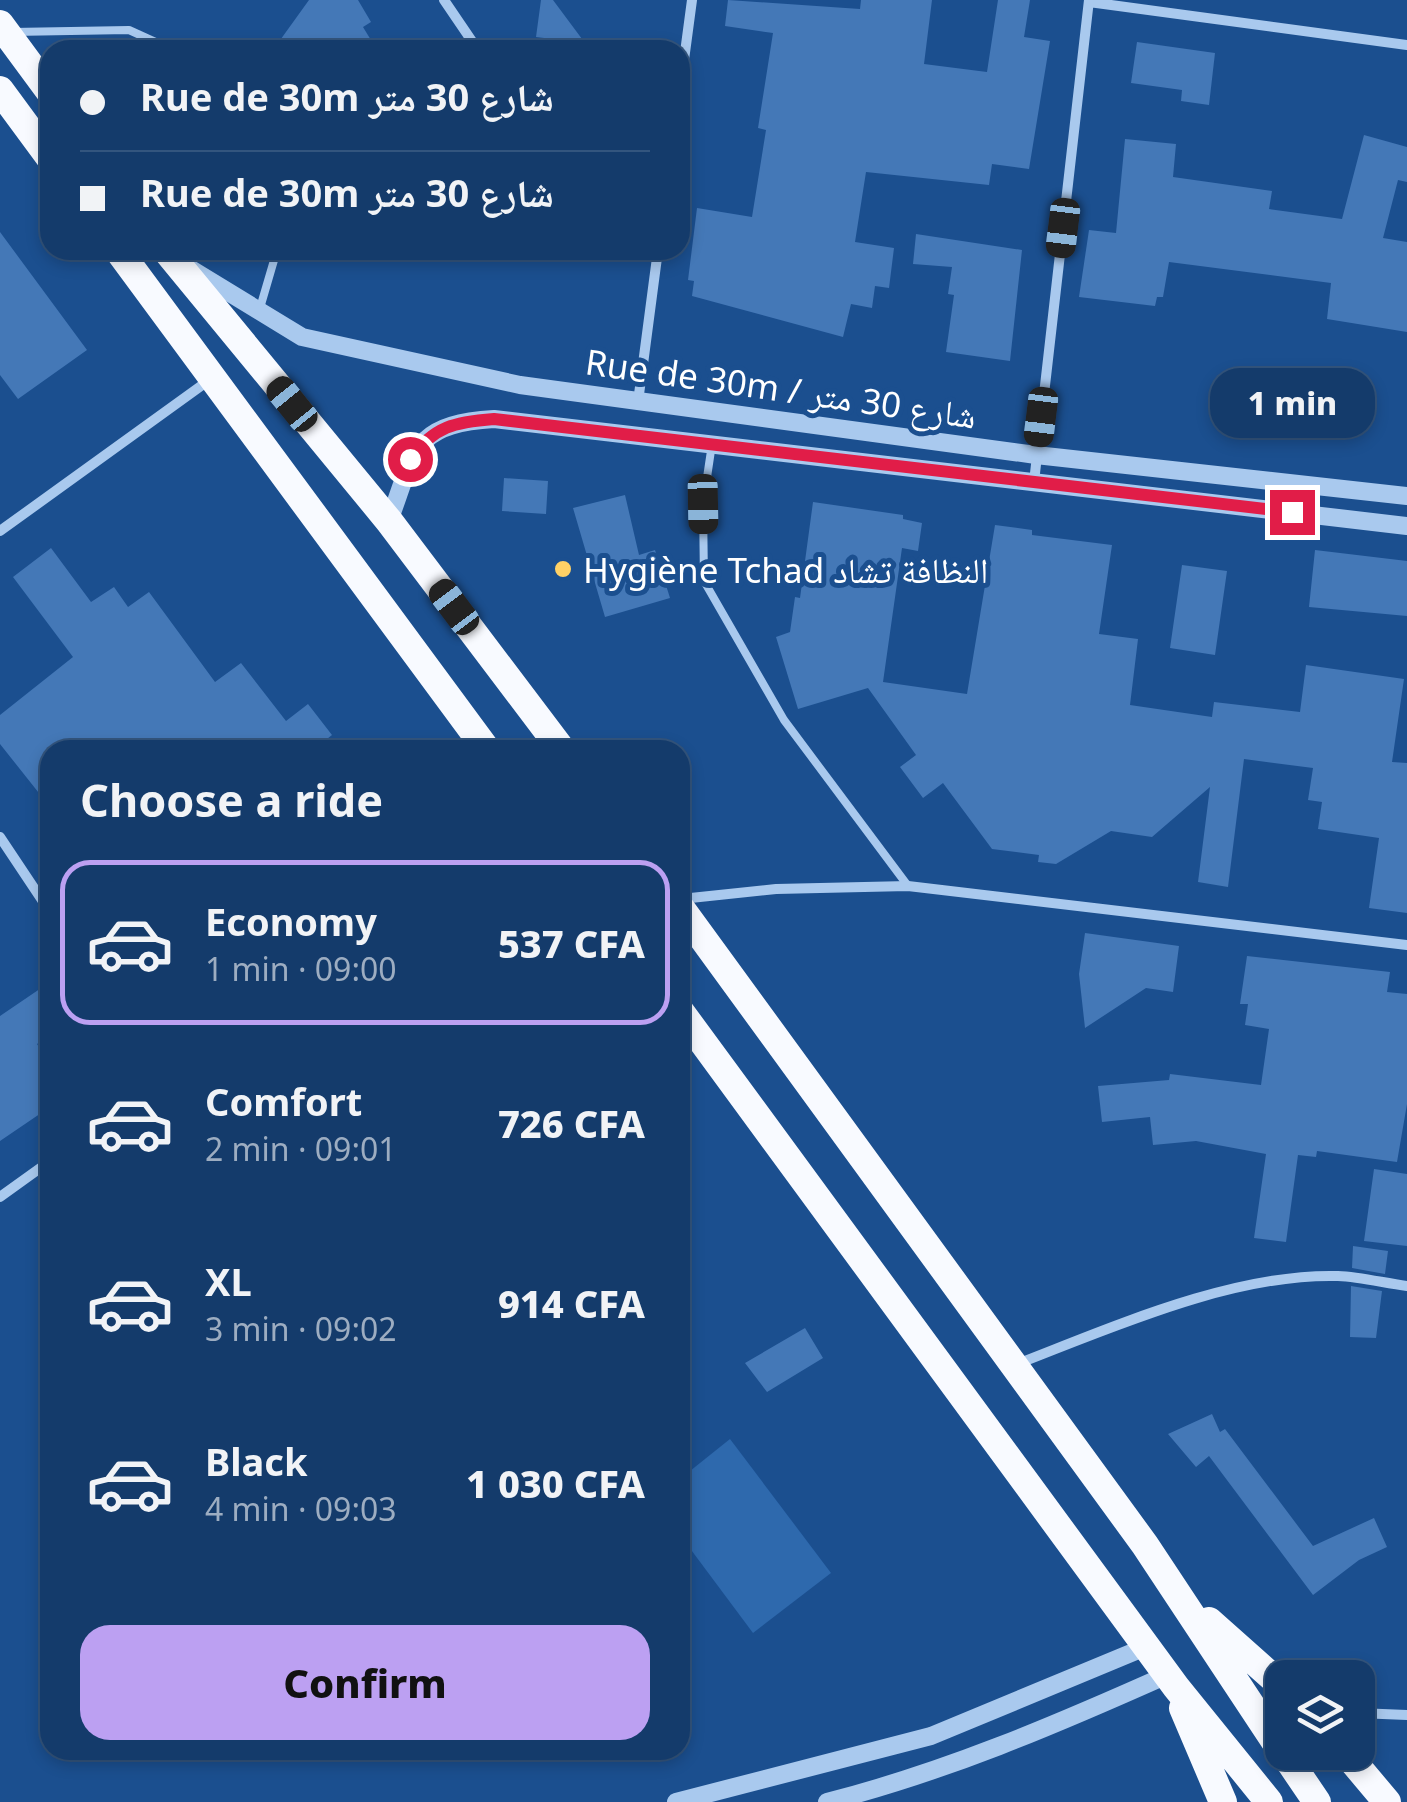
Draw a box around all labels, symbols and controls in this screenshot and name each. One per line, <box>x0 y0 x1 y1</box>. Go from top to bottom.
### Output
text: Rue de 30m شارع 30 متر <box>140 70 554 122</box>
text: Rue de 30m شارع 30 متر <box>140 166 554 218</box>
car <box>1044 196 1082 260</box>
street label: Rue de 30m / شارع 30 متر <box>583 337 979 439</box>
callout: 1 min <box>1210 367 1374 437</box>
car <box>261 371 323 437</box>
text: 1 min <box>1248 381 1337 424</box>
car <box>1022 385 1060 449</box>
route start <box>388 437 433 482</box>
car <box>687 474 719 534</box>
route end <box>1270 490 1315 535</box>
place label: Hygiène Tchad النظافة تشاد <box>583 546 988 593</box>
marker: Hygiène Tchad النظافة تشاد <box>552 558 574 580</box>
car <box>424 574 484 640</box>
text: Choose a ride <box>80 769 383 830</box>
text: Economy <box>205 895 377 947</box>
icon: car <box>85 898 175 988</box>
text: 537 CFA <box>498 917 645 969</box>
text: 1 min · 09:00 <box>205 947 397 990</box>
text: Comfort <box>205 1075 362 1127</box>
icon: car <box>85 1078 175 1168</box>
text: 726 CFA <box>498 1097 645 1149</box>
text: 2 min · 09:01 <box>205 1127 397 1170</box>
text: XL <box>205 1255 252 1307</box>
icon: car <box>85 1258 175 1348</box>
text: 914 CFA <box>498 1277 645 1329</box>
text: 3 min · 09:02 <box>205 1307 397 1350</box>
text: Black <box>205 1435 308 1487</box>
icon: car <box>85 1438 175 1528</box>
text: 1 030 CFA <box>466 1457 645 1509</box>
text: 4 min · 09:03 <box>205 1487 397 1530</box>
button: Confirm <box>80 1625 650 1740</box>
map controls <box>1265 1660 1375 1770</box>
button: layers <box>1265 1660 1375 1770</box>

